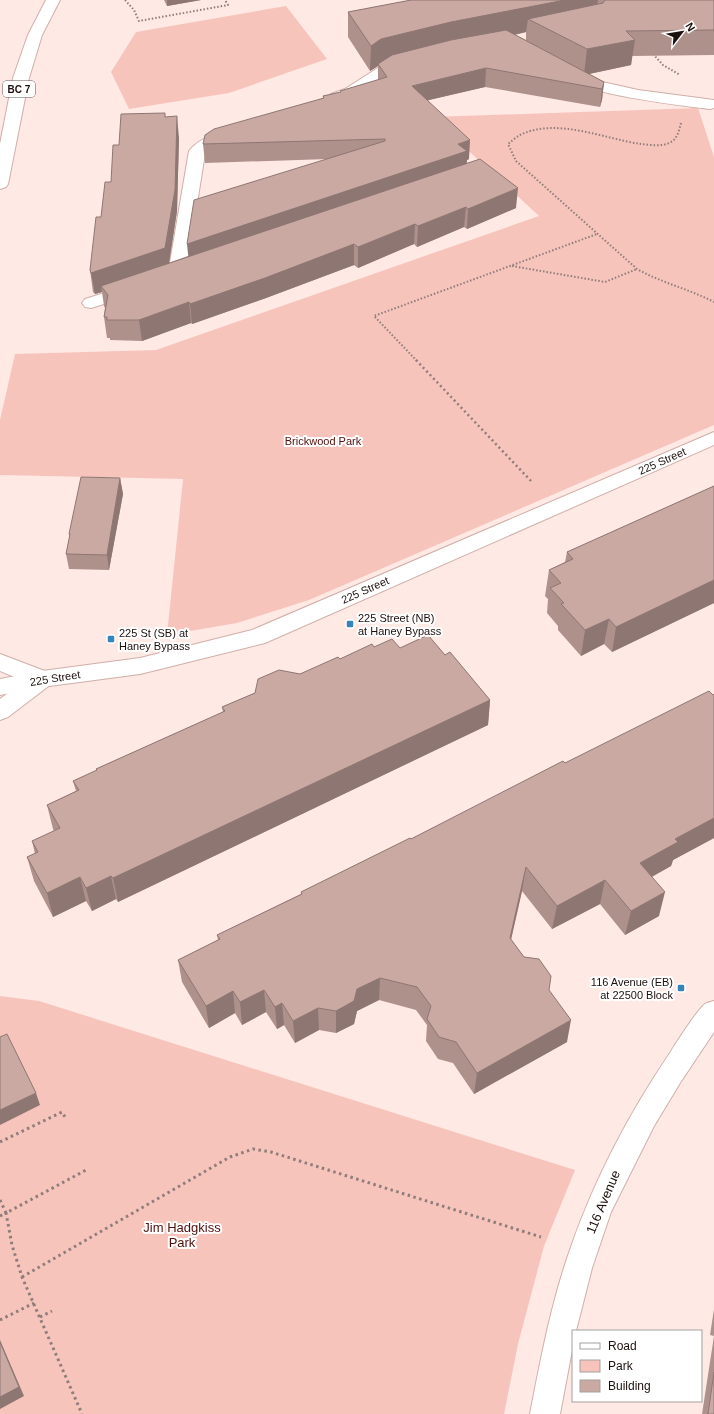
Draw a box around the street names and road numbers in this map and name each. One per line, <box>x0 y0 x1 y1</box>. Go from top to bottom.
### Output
road number: BC 7 <box>3 81 35 97</box>
street label: 225 Street <box>636 445 688 477</box>
street label: 225 Street <box>339 574 391 606</box>
street label: 225 Street <box>29 668 81 688</box>
street label: 116 Avenue <box>583 1168 623 1236</box>

